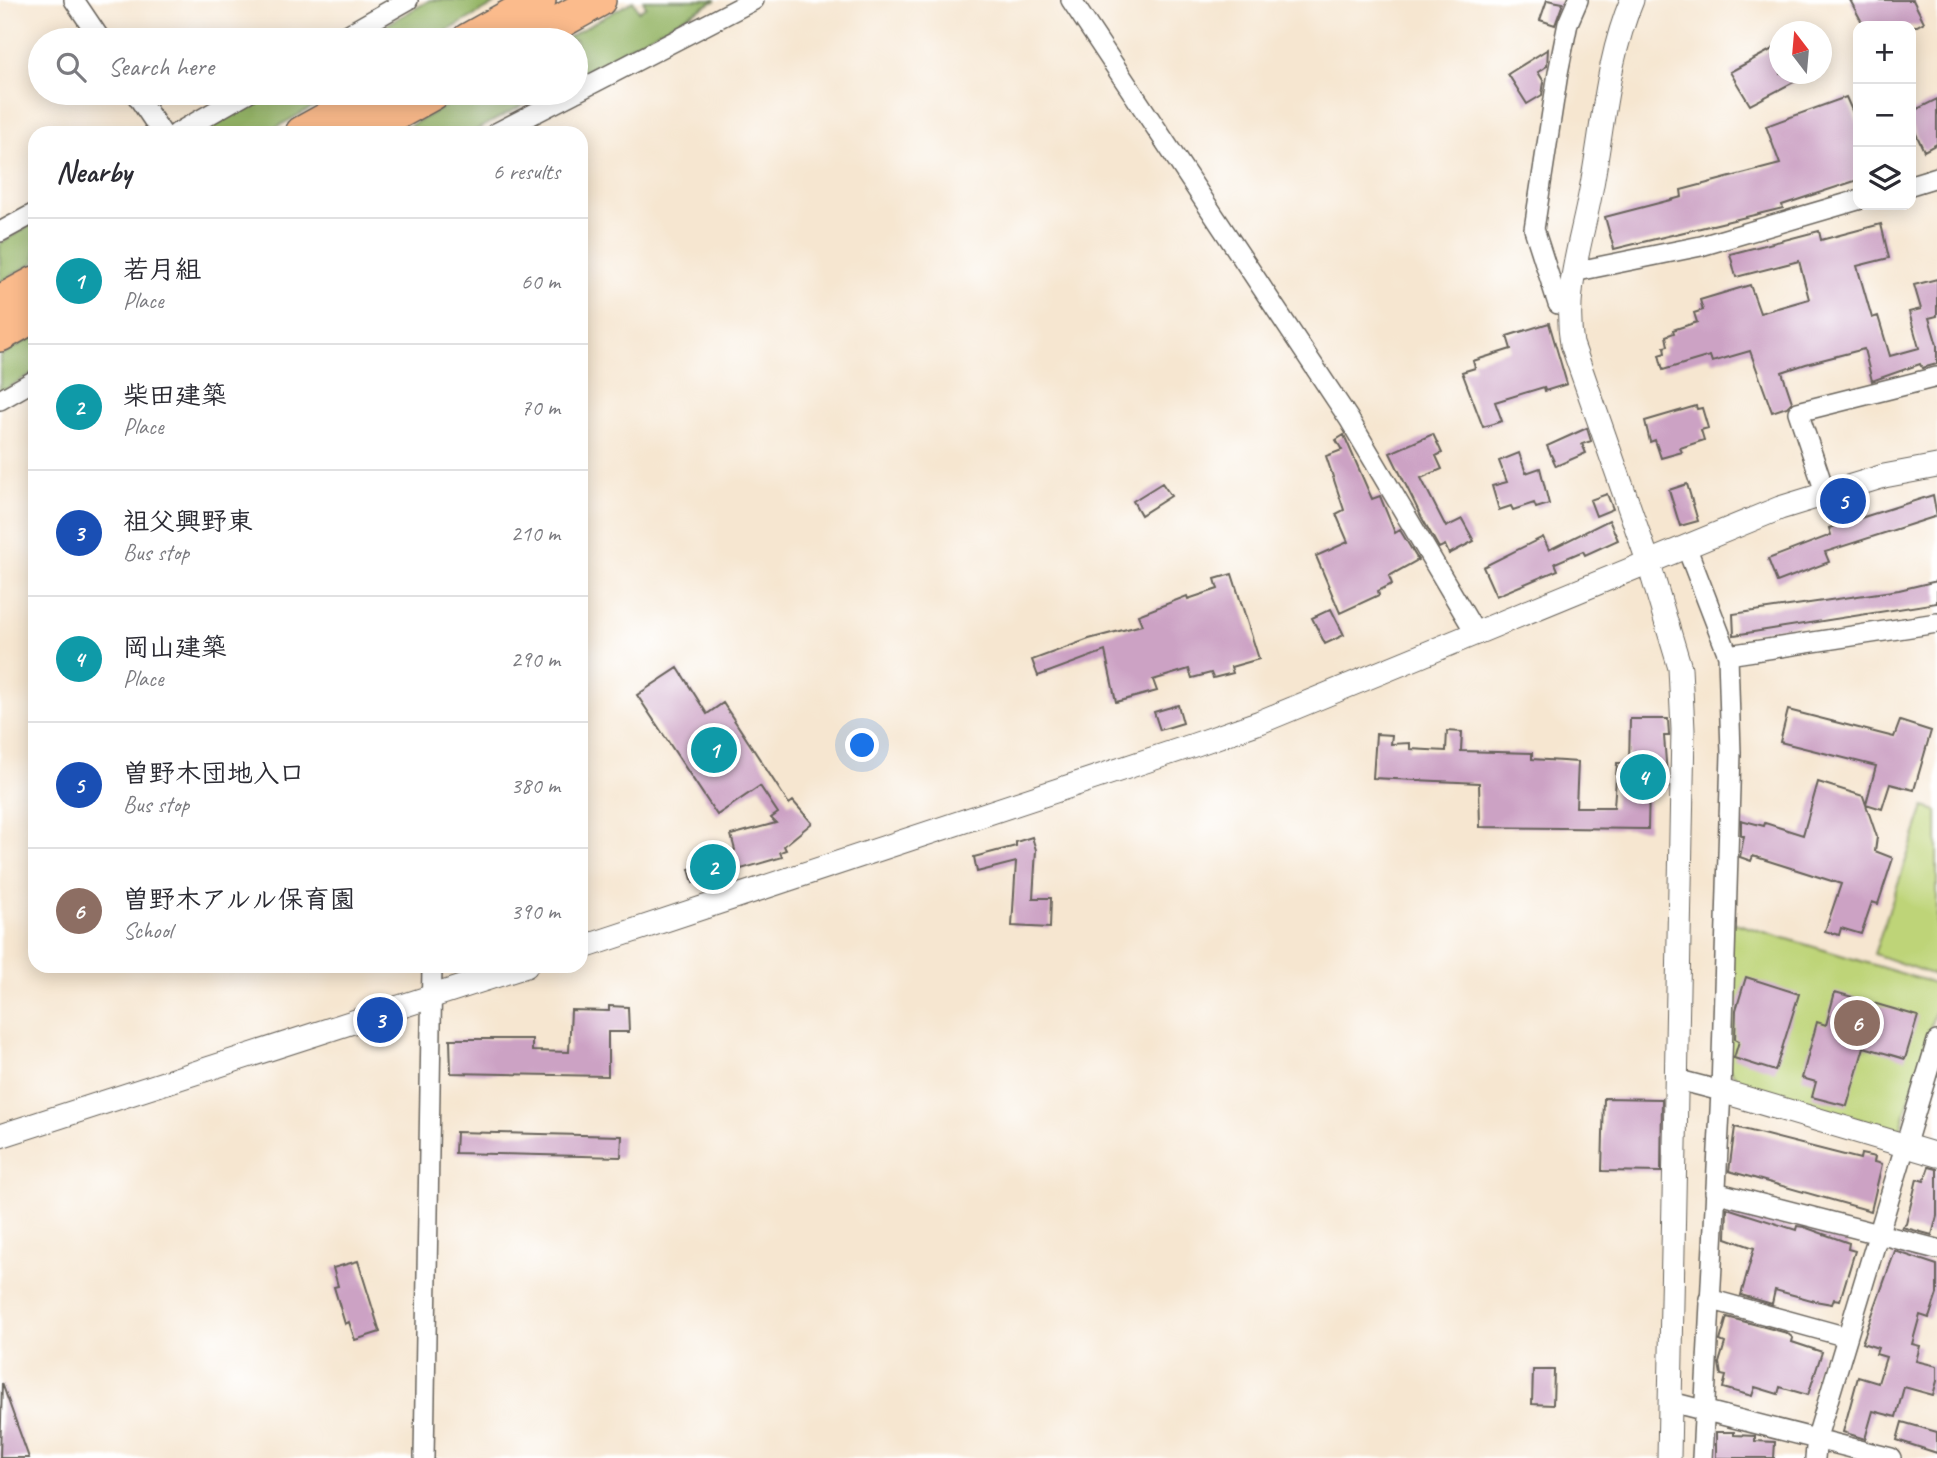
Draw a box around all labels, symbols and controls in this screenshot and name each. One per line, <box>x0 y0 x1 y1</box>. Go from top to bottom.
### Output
north arrow <box>1769 21 1832 84</box>
map controls <box>1853 21 1916 210</box>
button: + <box>1853 21 1916 84</box>
search box <box>28 28 588 105</box>
icon: search <box>52 48 90 86</box>
text: Search here <box>108 50 214 83</box>
button: − <box>1853 84 1916 147</box>
button: layers <box>1853 147 1916 210</box>
text: Nearby <box>56 153 132 191</box>
text: 6 results <box>493 157 560 186</box>
text: 若月組 <box>123 253 201 286</box>
text: 1 <box>74 267 84 296</box>
text: 60 m <box>521 267 560 296</box>
text: Place <box>123 286 163 315</box>
text: 柴田建築 <box>123 379 227 412</box>
text: 2 <box>74 393 84 422</box>
text: 70 m <box>521 393 560 422</box>
text: Place <box>123 412 163 441</box>
pin: 5 <box>1820 475 1866 527</box>
text: 祖父興野東 <box>123 505 253 538</box>
text: 3 <box>74 519 84 548</box>
text: 210 m <box>511 519 560 548</box>
text: Bus stop <box>123 538 189 567</box>
text: 岡山建築 <box>123 631 227 664</box>
text: 4 <box>74 645 84 674</box>
text: 290 m <box>511 645 560 674</box>
text: Place <box>123 664 163 693</box>
pin: 1 <box>691 724 737 776</box>
your location <box>845 728 879 762</box>
pin: 4 <box>1620 751 1666 803</box>
text: 曽野木団地入口 <box>123 757 305 790</box>
text: 5 <box>74 771 84 800</box>
text: 380 m <box>511 771 560 800</box>
text: Bus stop <box>123 790 189 819</box>
pin: 2 <box>690 841 736 893</box>
text: 曽野木アルル保育園 <box>123 883 355 916</box>
text: 6 <box>74 897 84 926</box>
text: 390 m <box>511 897 560 926</box>
text: School <box>123 916 172 945</box>
pin: 3 <box>357 994 403 1046</box>
pin: 6 <box>1834 997 1880 1049</box>

